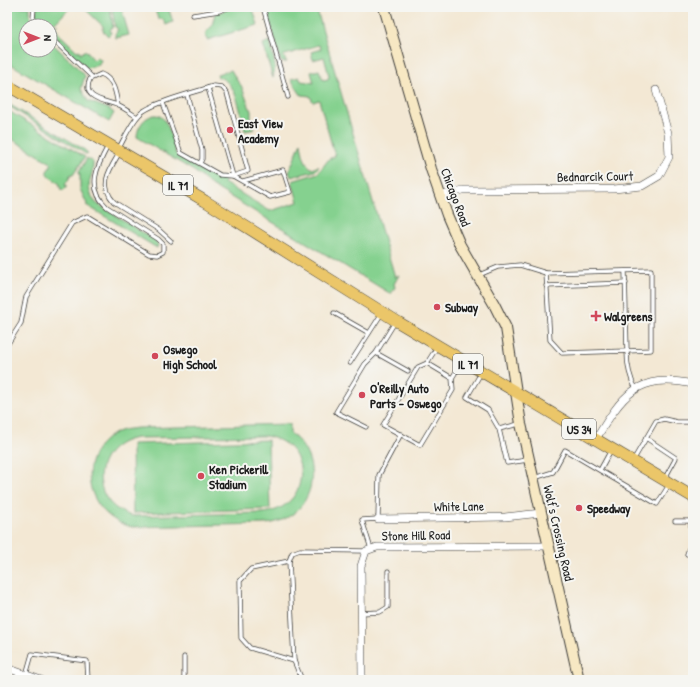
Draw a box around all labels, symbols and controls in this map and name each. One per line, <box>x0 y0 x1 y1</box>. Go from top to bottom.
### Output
north arrow <box>18 18 58 58</box>
text: N <box>41 35 55 41</box>
place label: East View Academy <box>238 114 283 148</box>
marker: East View Academy <box>225 125 235 135</box>
street label: Chicago Road <box>437 165 475 229</box>
street label: Bednarcik Court <box>557 166 634 186</box>
road number: IL 71 <box>163 175 193 195</box>
place label: Subway <box>445 298 479 317</box>
marker: Subway <box>432 302 442 312</box>
place label: Walgreens <box>604 307 653 326</box>
marker: Walgreens <box>591 311 601 321</box>
place label: Oswego High School <box>163 340 217 374</box>
marker: Oswego High School <box>150 351 160 361</box>
road number: IL 71 <box>453 354 483 374</box>
place label: O'Reilly Auto Parts - Oswego <box>370 379 442 413</box>
marker: O'Reilly Auto Parts - Oswego <box>357 390 367 400</box>
road number: US 34 <box>562 419 596 439</box>
place label: Ken Pickerill Stadium <box>209 460 269 493</box>
marker: Ken Pickerill Stadium <box>196 471 206 481</box>
street label: Wolf's Crossing Road <box>539 483 579 583</box>
street label: White Lane <box>434 497 484 515</box>
place label: Speedway <box>587 499 631 518</box>
marker: Speedway <box>574 503 584 513</box>
street label: Stone Hill Road <box>382 525 450 545</box>

